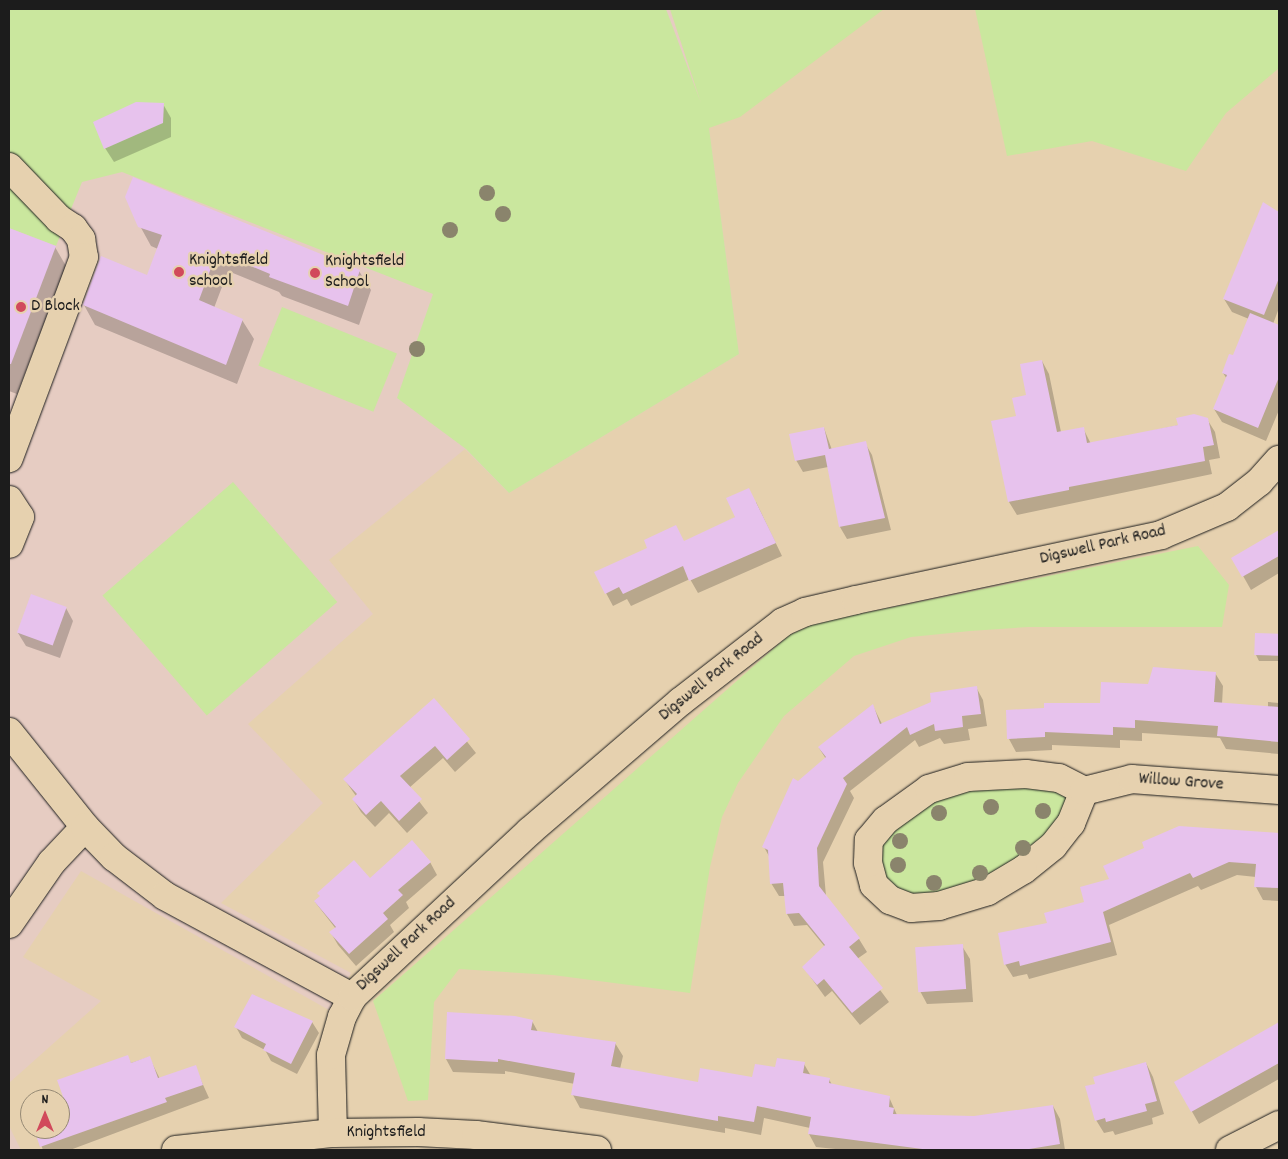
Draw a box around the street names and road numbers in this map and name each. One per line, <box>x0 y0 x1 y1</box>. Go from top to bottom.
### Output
street label: Digswell Park Road <box>1038 521 1168 571</box>
street label: Digswell Park Road <box>655 629 769 727</box>
street label: Willow Grove <box>1138 769 1224 797</box>
street label: Digswell Park Road <box>353 893 461 997</box>
street label: Knightsfield <box>346 1122 426 1144</box>

